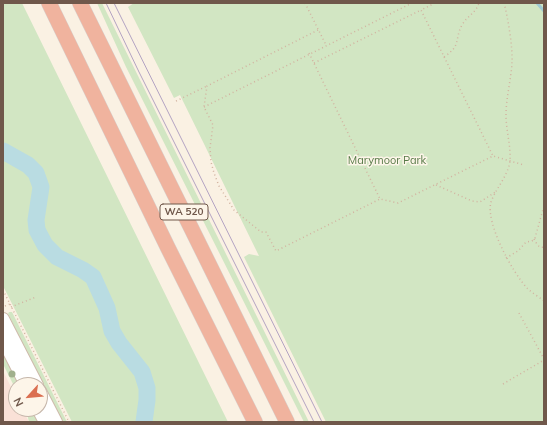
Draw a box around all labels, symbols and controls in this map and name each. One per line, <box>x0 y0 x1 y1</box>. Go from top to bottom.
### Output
park label: Marymoor Park <box>348 154 426 168</box>
road number: WA 520 <box>160 204 208 220</box>
north arrow <box>8 377 48 417</box>
text: N <box>10 395 26 409</box>

